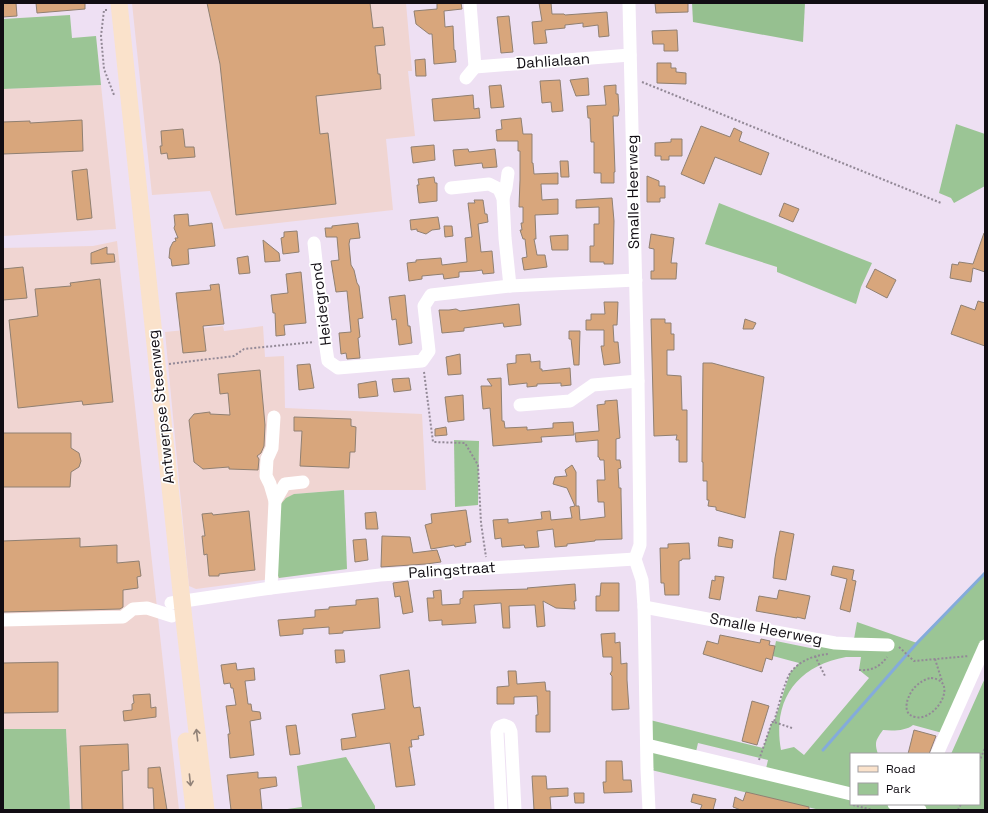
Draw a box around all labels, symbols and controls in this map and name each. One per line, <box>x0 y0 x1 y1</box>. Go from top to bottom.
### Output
street label: Dahlialaan <box>515 48 590 73</box>
street label: Smalle Heerweg <box>622 135 643 249</box>
street label: Heidegrond <box>306 261 335 347</box>
street label: Antwerpse Steenweg <box>143 329 178 485</box>
street label: Palingstraat <box>408 557 496 582</box>
street label: Smalle Heerweg <box>708 608 824 649</box>
one-way arrow <box>193 729 201 742</box>
legend <box>850 753 980 805</box>
text: Road <box>886 761 915 777</box>
one-way arrow <box>187 773 194 786</box>
text: Park <box>886 781 911 797</box>

